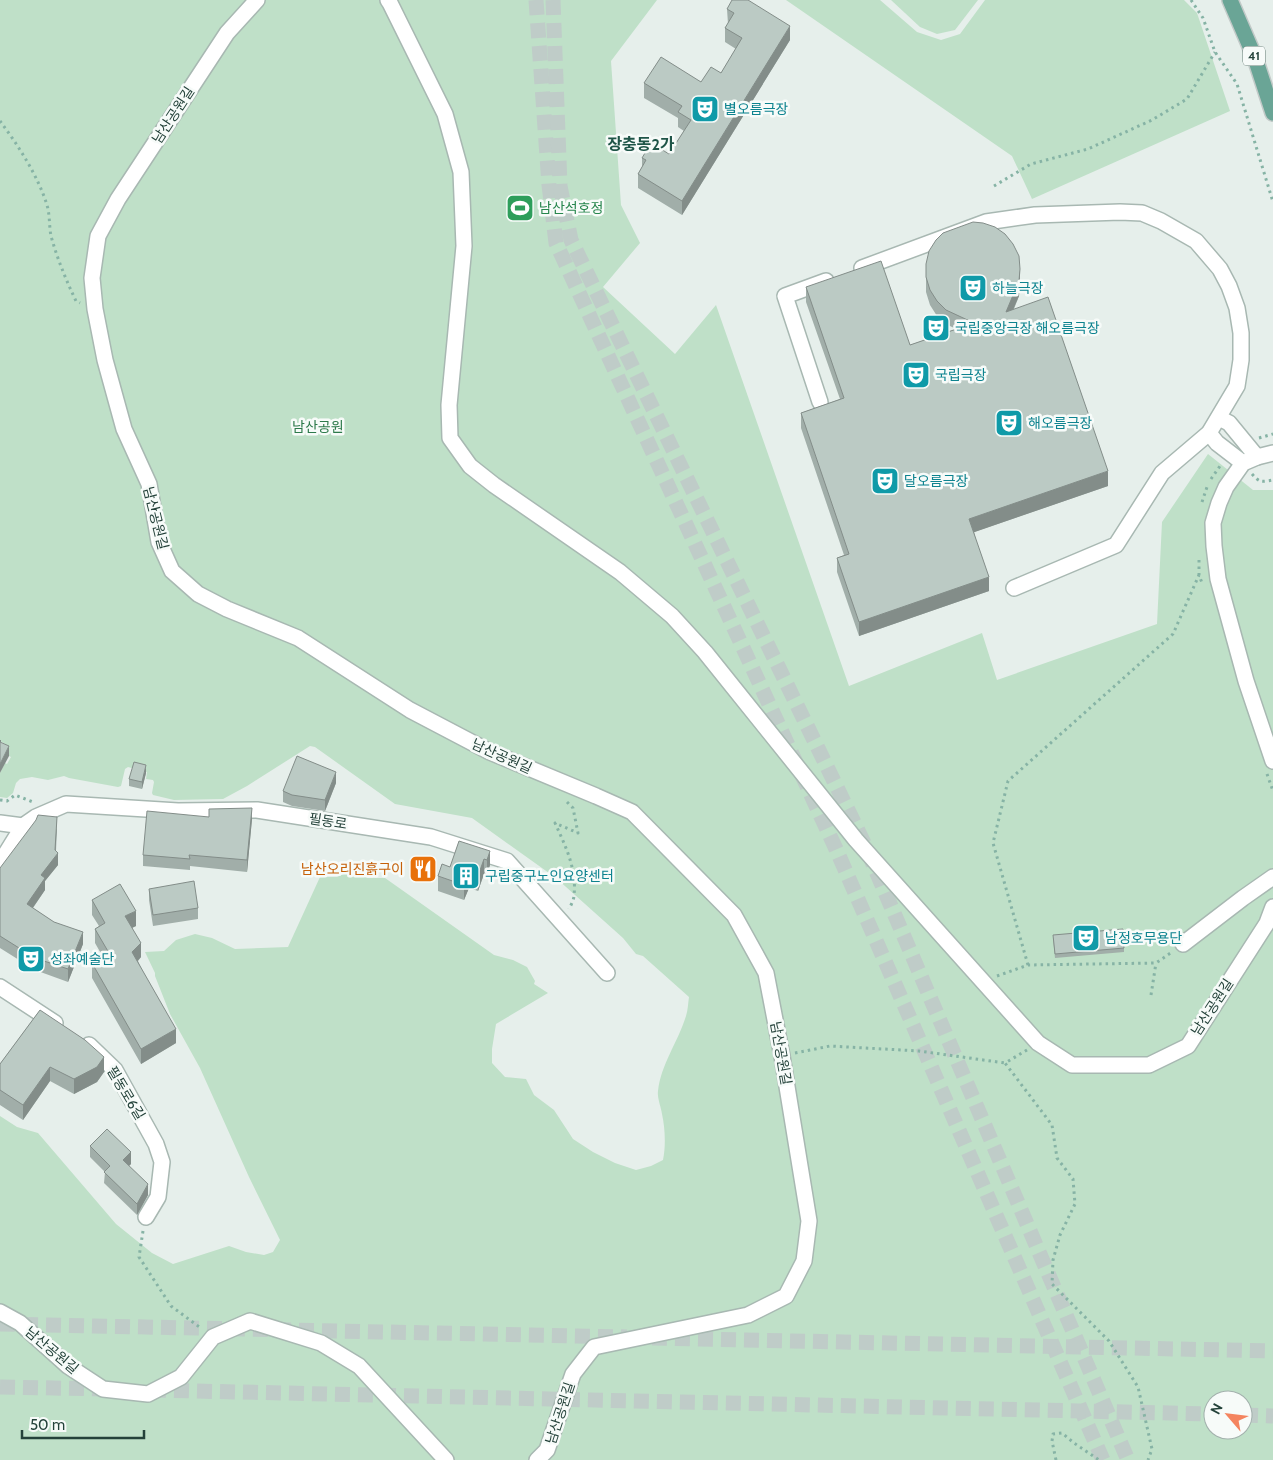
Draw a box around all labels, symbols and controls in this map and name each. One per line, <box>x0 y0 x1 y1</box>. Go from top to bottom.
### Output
road number: 41 <box>1243 46 1265 66</box>
street label: 남산공원길 <box>148 83 198 147</box>
theatre icon: 별오름극장 <box>690 94 720 124</box>
place label: 별오름극장 <box>724 100 789 118</box>
district label: 장충동2가 <box>607 135 675 154</box>
sports icon: 남산석호정 <box>505 193 535 223</box>
place label: 남산석호정 <box>539 199 603 217</box>
theatre icon: 하늘극장 <box>958 273 988 303</box>
place label: 하늘극장 <box>992 279 1044 297</box>
theatre icon: 국립중앙극장 해오름극장 <box>921 313 951 343</box>
place label: 국립중앙극장 해오름극장 <box>955 319 1100 337</box>
theatre icon: 국립극장 <box>901 360 931 390</box>
place label: 국립극장 <box>935 366 987 384</box>
theatre icon: 해오름극장 <box>994 408 1024 438</box>
place label: 해오름극장 <box>1028 414 1093 432</box>
park label: 남산공원 <box>292 418 344 436</box>
theatre icon: 달오름극장 <box>870 466 900 496</box>
place label: 달오름극장 <box>904 472 969 490</box>
street label: 남산공원길 <box>139 485 173 551</box>
street label: 남산공원길 <box>469 735 535 777</box>
street label: 필동로 <box>308 809 349 833</box>
restaurant icon: 남산오리진흙구이 <box>408 854 438 884</box>
place label: 남산오리진흙구이 <box>301 860 404 878</box>
building icon: 구립중구노인요양센터 <box>451 861 481 891</box>
place label: 구립중구노인요양센터 <box>485 867 614 885</box>
theatre icon: 남정호무용단 <box>1071 923 1101 953</box>
place label: 남정호무용단 <box>1105 929 1182 947</box>
theatre icon: 성좌예술단 <box>16 944 46 974</box>
place label: 성좌예술단 <box>50 950 115 968</box>
street label: 남산공원길 <box>1187 975 1237 1039</box>
street label: 남산공원길 <box>767 1020 795 1086</box>
street label: 필동로6길 <box>103 1063 149 1123</box>
street label: 남산공원길 <box>22 1322 82 1378</box>
street label: 남산공원길 <box>541 1380 579 1446</box>
north arrow <box>1203 1390 1253 1440</box>
text: N <box>1206 1400 1227 1417</box>
scale bar <box>22 1408 145 1440</box>
text: 50 m <box>30 1416 65 1434</box>

